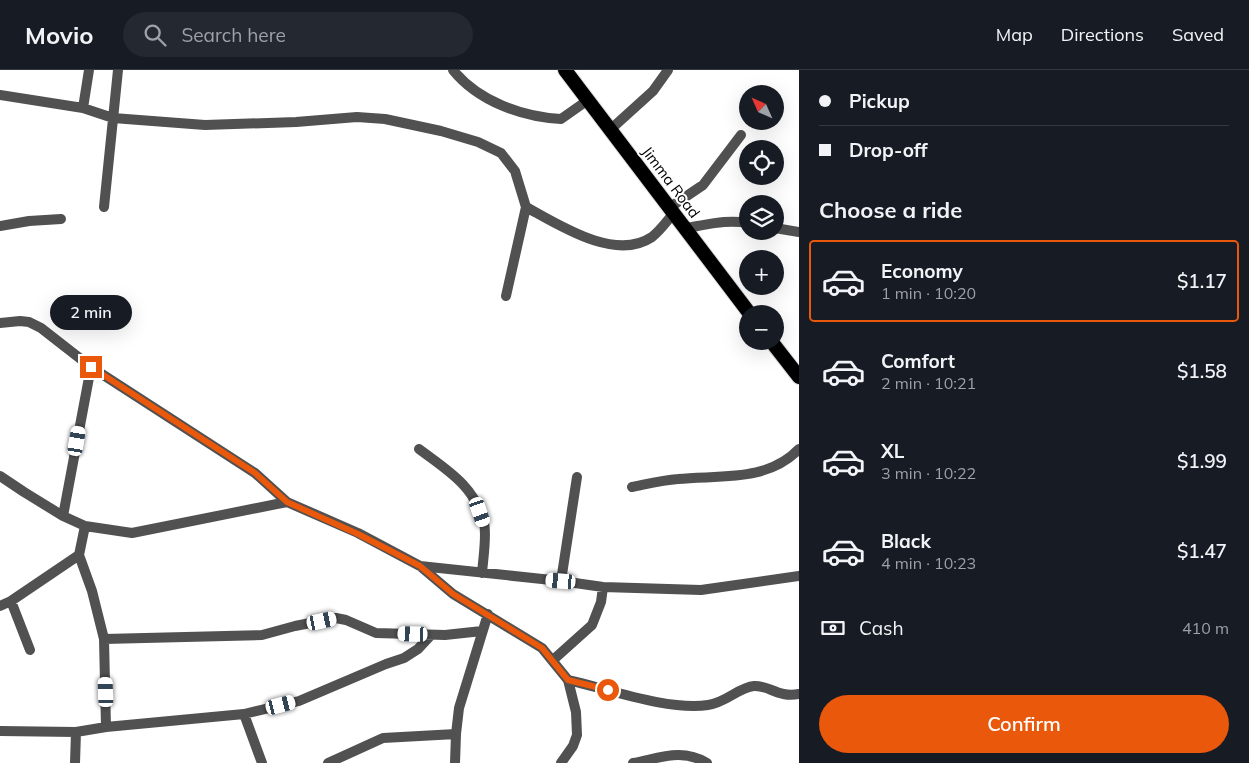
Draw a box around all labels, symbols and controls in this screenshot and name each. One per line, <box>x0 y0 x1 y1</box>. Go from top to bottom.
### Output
search box <box>123 12 473 57</box>
text: Movio <box>25 20 93 50</box>
icon: search <box>141 21 169 49</box>
text: Search here <box>181 23 286 47</box>
text: Map <box>996 23 1033 46</box>
text: Directions <box>1061 23 1144 46</box>
text: Saved <box>1172 23 1224 46</box>
north arrow <box>739 85 784 130</box>
map controls <box>739 85 784 350</box>
text: Pickup <box>849 89 910 113</box>
text: Drop-off <box>849 138 927 162</box>
button: locate <box>739 140 784 185</box>
street label: Jimma Road <box>638 143 704 221</box>
button: layers <box>739 195 784 240</box>
text: Choose a ride <box>819 196 962 224</box>
button: + <box>739 250 784 295</box>
icon: car <box>821 259 866 304</box>
text: Economy <box>881 259 963 283</box>
text: $1.17 <box>1177 269 1227 293</box>
text: 1 min · 10:20 <box>881 283 976 303</box>
callout: 2 min <box>50 294 132 330</box>
text: 2 min <box>70 302 112 322</box>
button: − <box>739 305 784 350</box>
icon: car <box>821 349 866 394</box>
text: Comfort <box>881 349 955 373</box>
route end <box>80 356 102 378</box>
text: $1.58 <box>1177 359 1227 383</box>
text: 2 min · 10:21 <box>881 373 976 393</box>
car <box>67 425 86 457</box>
icon: car <box>821 439 866 484</box>
text: XL <box>881 439 904 463</box>
text: $1.99 <box>1177 449 1227 473</box>
text: 3 min · 10:22 <box>881 463 976 483</box>
car <box>468 495 491 529</box>
icon: car <box>821 529 866 574</box>
text: Black <box>881 529 931 553</box>
text: $1.47 <box>1177 539 1227 563</box>
text: 4 min · 10:23 <box>881 553 976 573</box>
car <box>545 572 576 590</box>
car <box>305 611 338 631</box>
icon: cash <box>819 614 847 642</box>
text: Cash <box>859 616 904 640</box>
text: 410 m <box>1182 618 1229 638</box>
car <box>397 626 428 642</box>
car <box>97 677 114 707</box>
route start <box>597 679 619 701</box>
car <box>264 694 297 716</box>
button: Confirm <box>819 695 1229 753</box>

